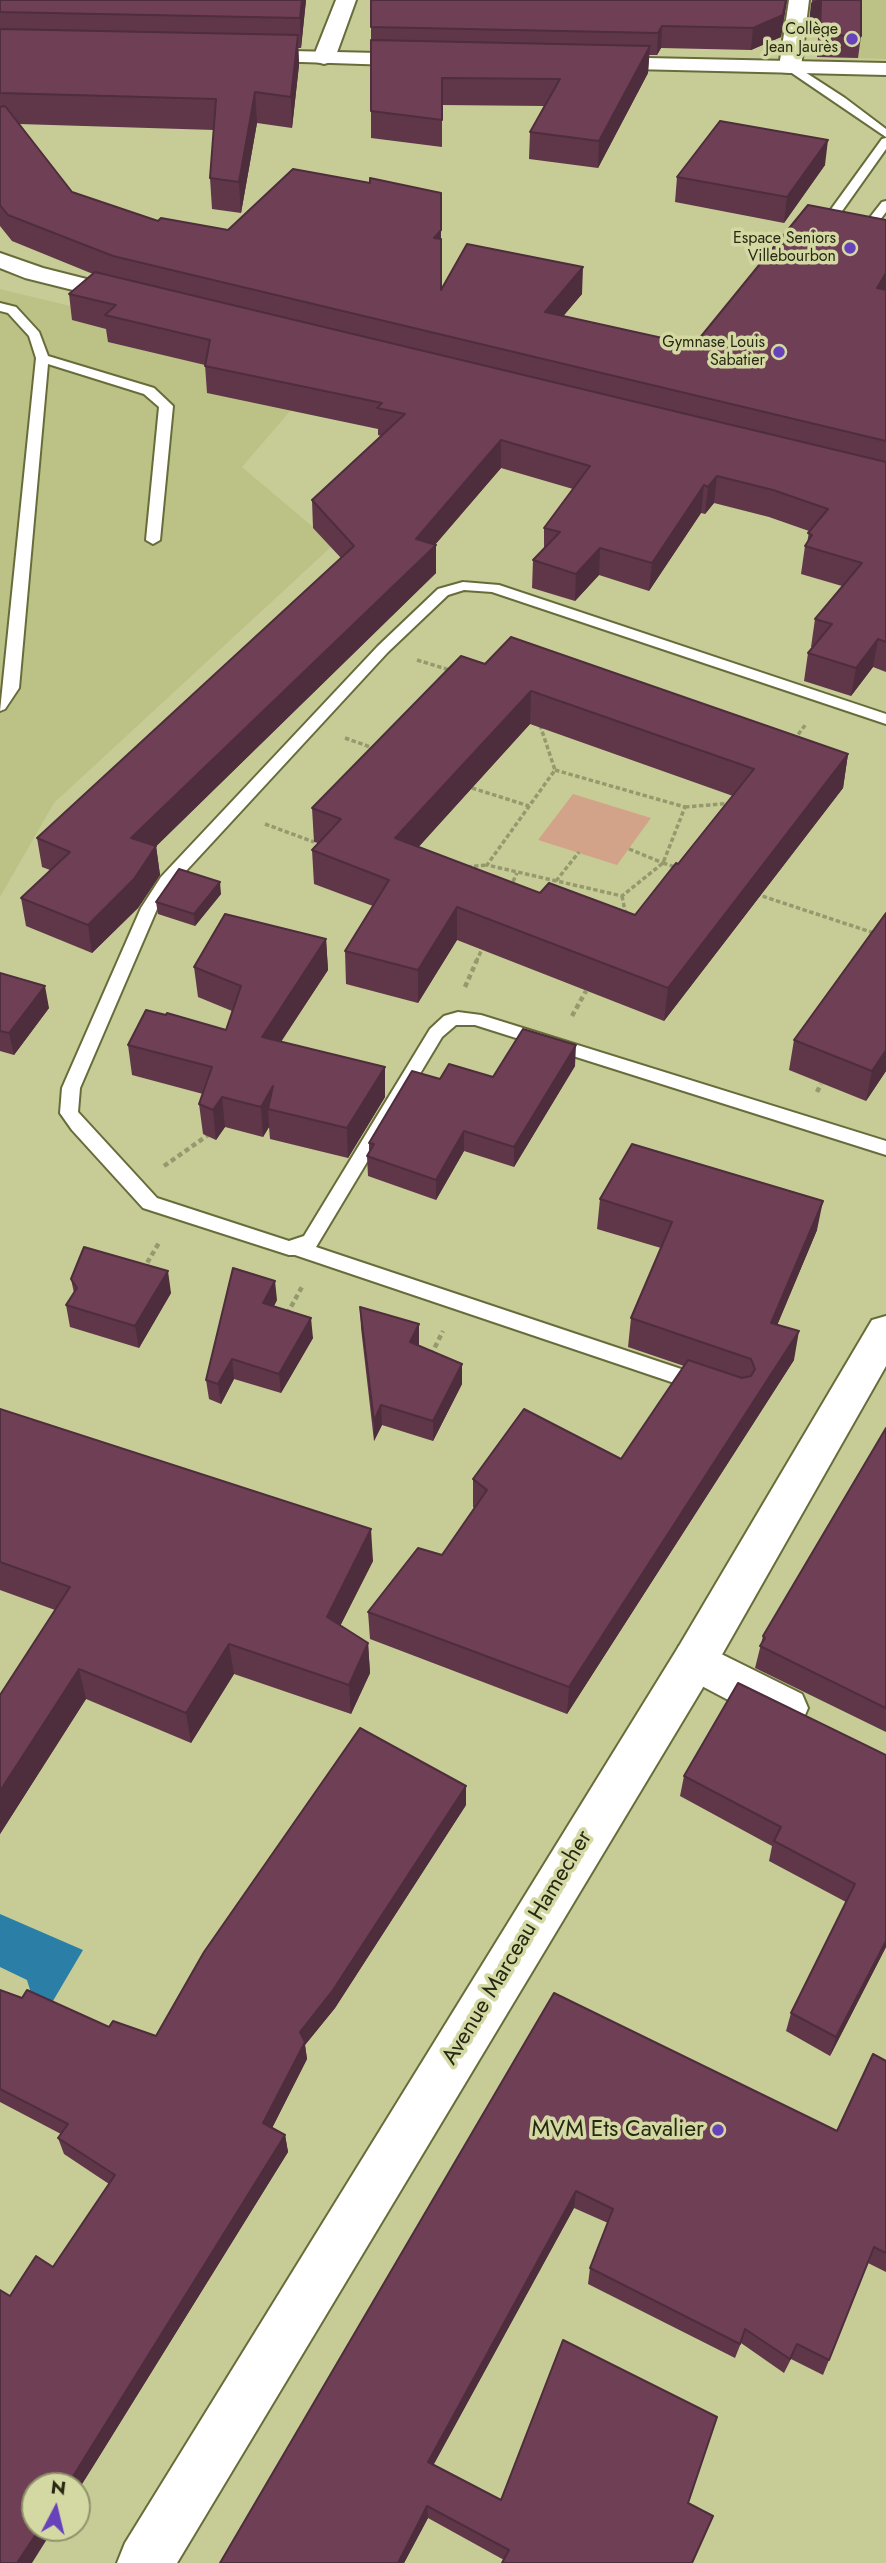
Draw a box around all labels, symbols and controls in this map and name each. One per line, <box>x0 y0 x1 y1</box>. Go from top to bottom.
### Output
place label: Collège Jean Jaurès <box>765 20 838 58</box>
marker: Collège Jean Jaurès <box>844 31 860 47</box>
place label: Espace Seniors Villebourbon <box>733 229 836 267</box>
marker: Espace Seniors Villebourbon <box>842 240 858 256</box>
place label: Gymnase Louis Sabatier <box>662 333 765 371</box>
marker: Gymnase Louis Sabatier <box>771 344 787 360</box>
street label: Avenue Marceau Hamecher <box>437 1826 599 2070</box>
place label: MVM Ets Cavalier <box>531 2116 704 2144</box>
marker: MVM Ets Cavalier <box>710 2122 726 2138</box>
north arrow <box>21 2472 91 2542</box>
text: N <box>49 2473 68 2502</box>

